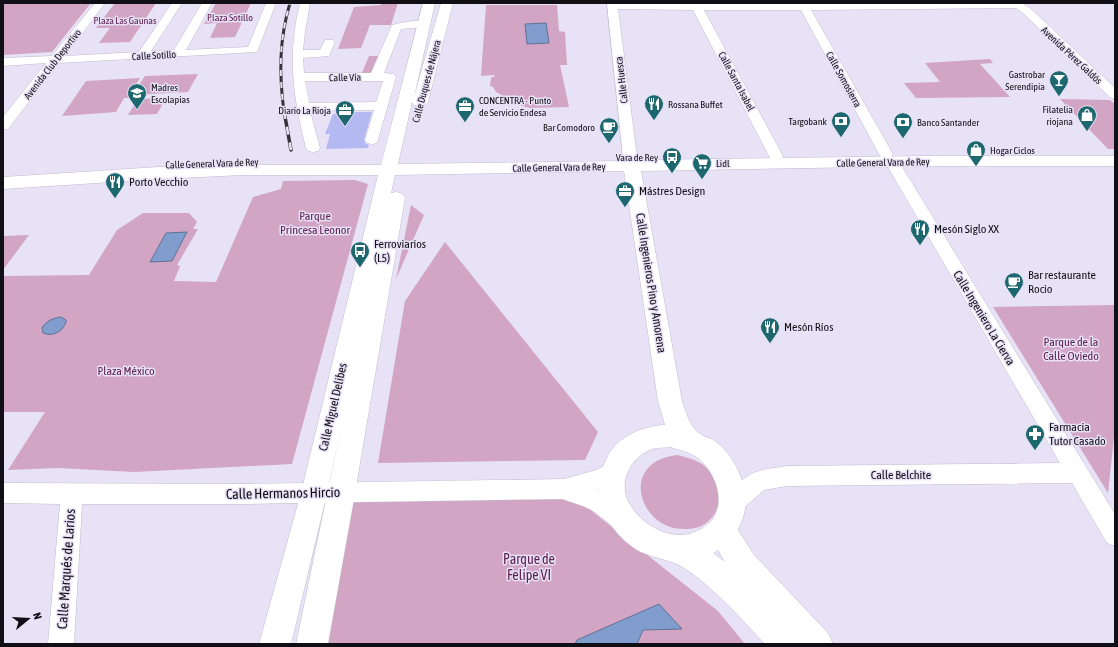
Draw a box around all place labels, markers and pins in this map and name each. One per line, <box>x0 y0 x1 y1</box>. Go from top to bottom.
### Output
place label: Gastrobar Serendipia <box>1005 69 1046 92</box>
bar icon: Gastrobar Serendipia <box>1048 69 1070 97</box>
school or university icon: Madres Escolapias <box>126 82 148 110</box>
place label: Madres Escolapias <box>151 82 190 105</box>
restaurant icon: Rossana Buffet <box>643 93 665 121</box>
office icon: CONCENTRA - Punto de Servicio Endesa <box>454 95 476 123</box>
place label: CONCENTRA - Punto de Servicio Endesa <box>479 95 552 118</box>
office icon: Diario La Rioja <box>334 99 356 127</box>
place label: Rossana Buffet <box>668 99 723 110</box>
place label: Filatelia riojana <box>1042 104 1073 127</box>
shop icon: Filatelia riojana <box>1076 104 1098 132</box>
place label: Diario La Rioja <box>278 105 331 116</box>
bank icon: Targobank <box>830 110 852 138</box>
bank icon: Banco Santander <box>892 111 914 139</box>
cafe icon: Bar Comodoro <box>598 116 620 144</box>
place label: Targobank <box>789 116 828 127</box>
place label: Banco Santander <box>917 117 980 128</box>
place label: Bar Comodoro <box>543 122 595 133</box>
shop icon: Hogar Ciclos <box>965 139 987 167</box>
place label: Hogar Ciclos <box>990 145 1035 156</box>
bus stop icon: Vara de Rey <box>661 146 683 174</box>
place label: Vara de Rey <box>616 152 658 163</box>
supermarket icon: Lidl <box>691 152 713 180</box>
place label: Lidl <box>716 158 730 169</box>
restaurant icon: Porto Vecchio <box>104 171 126 199</box>
place label: Porto Vecchio <box>129 175 189 189</box>
office icon: Mástres Design <box>614 180 636 208</box>
place label: Mástres Design <box>639 184 705 198</box>
restaurant icon: Mesón Siglo XX <box>909 218 931 246</box>
place label: Mesón Siglo XX <box>934 222 1000 236</box>
place label: Ferroviarios (L5) <box>374 237 426 265</box>
bus stop icon: Ferroviarios (L5) <box>349 240 371 268</box>
place label: Bar restaurante Rocio <box>1028 268 1096 296</box>
cafe icon: Bar restaurante Rocio <box>1003 271 1025 299</box>
restaurant icon: Mesón Ríos <box>759 316 781 344</box>
place label: Mesón Ríos <box>784 320 833 334</box>
place label: Farmacia Tutor Casado <box>1049 420 1106 448</box>
pharmacy icon: Farmacia Tutor Casado <box>1024 423 1046 451</box>

